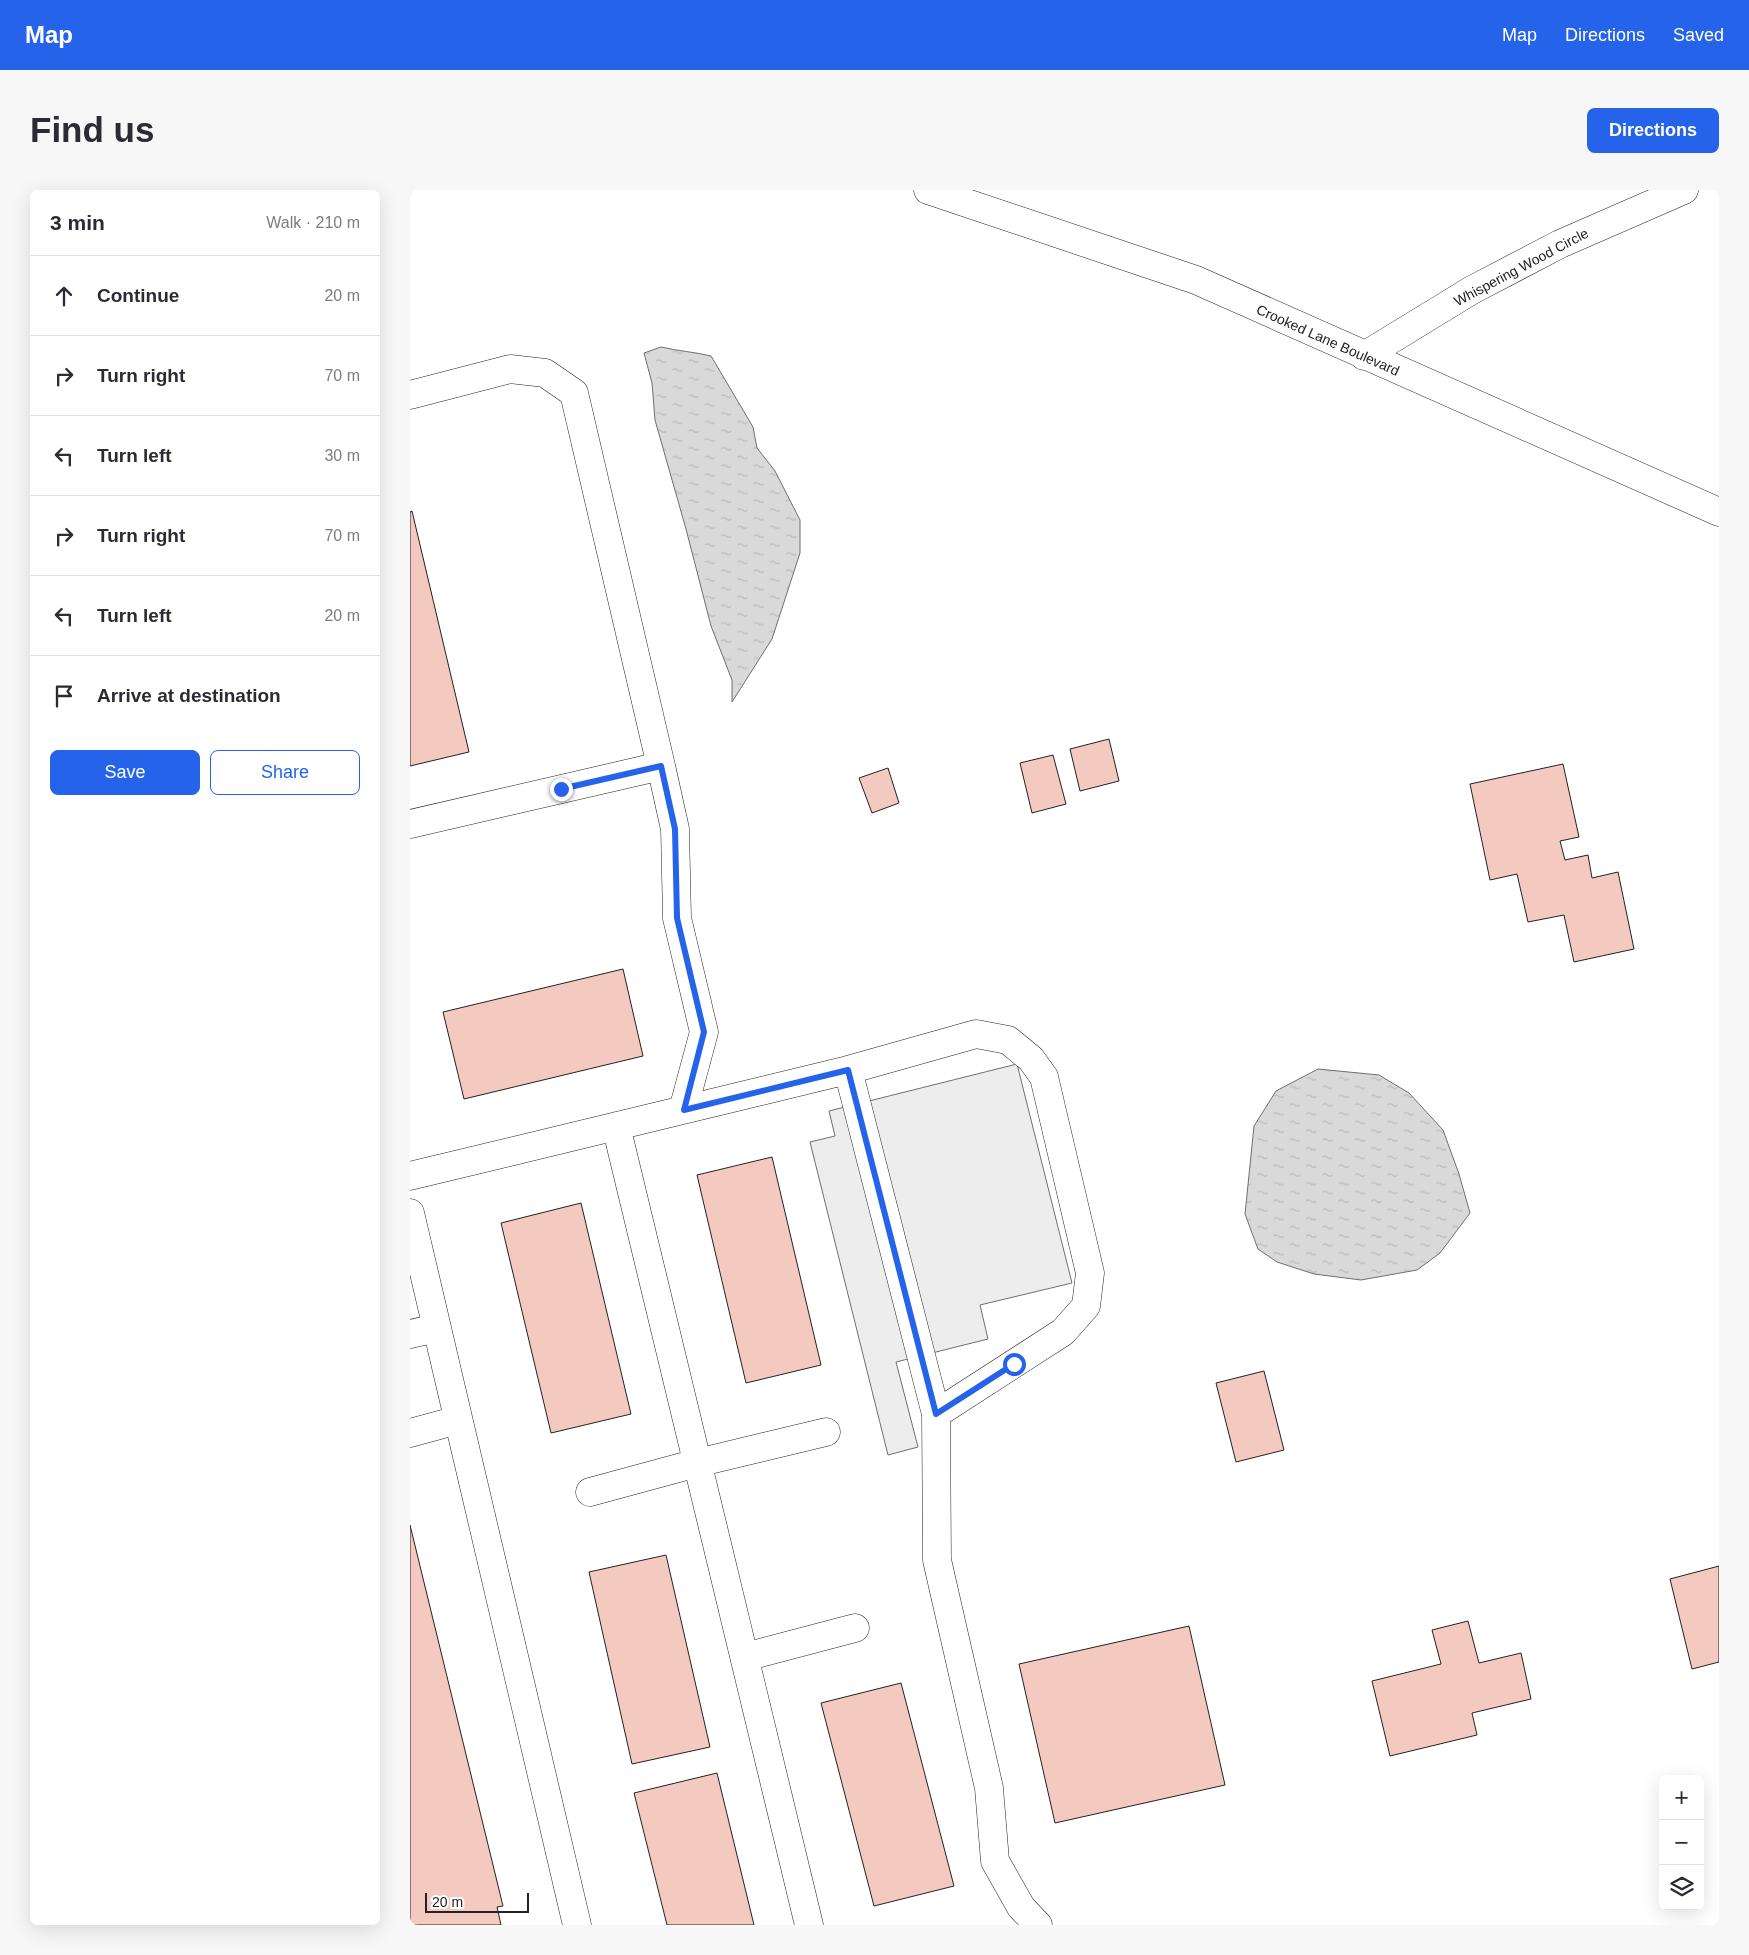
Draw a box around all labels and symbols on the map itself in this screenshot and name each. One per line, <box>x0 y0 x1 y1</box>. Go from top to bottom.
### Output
street label: Whispering Wood Circle <box>1451 225 1591 309</box>
street label: Crooked Lane Boulevard <box>1254 301 1402 379</box>
route end <box>550 778 573 801</box>
route start <box>1003 1353 1026 1376</box>
scale bar <box>425 1890 529 1913</box>

